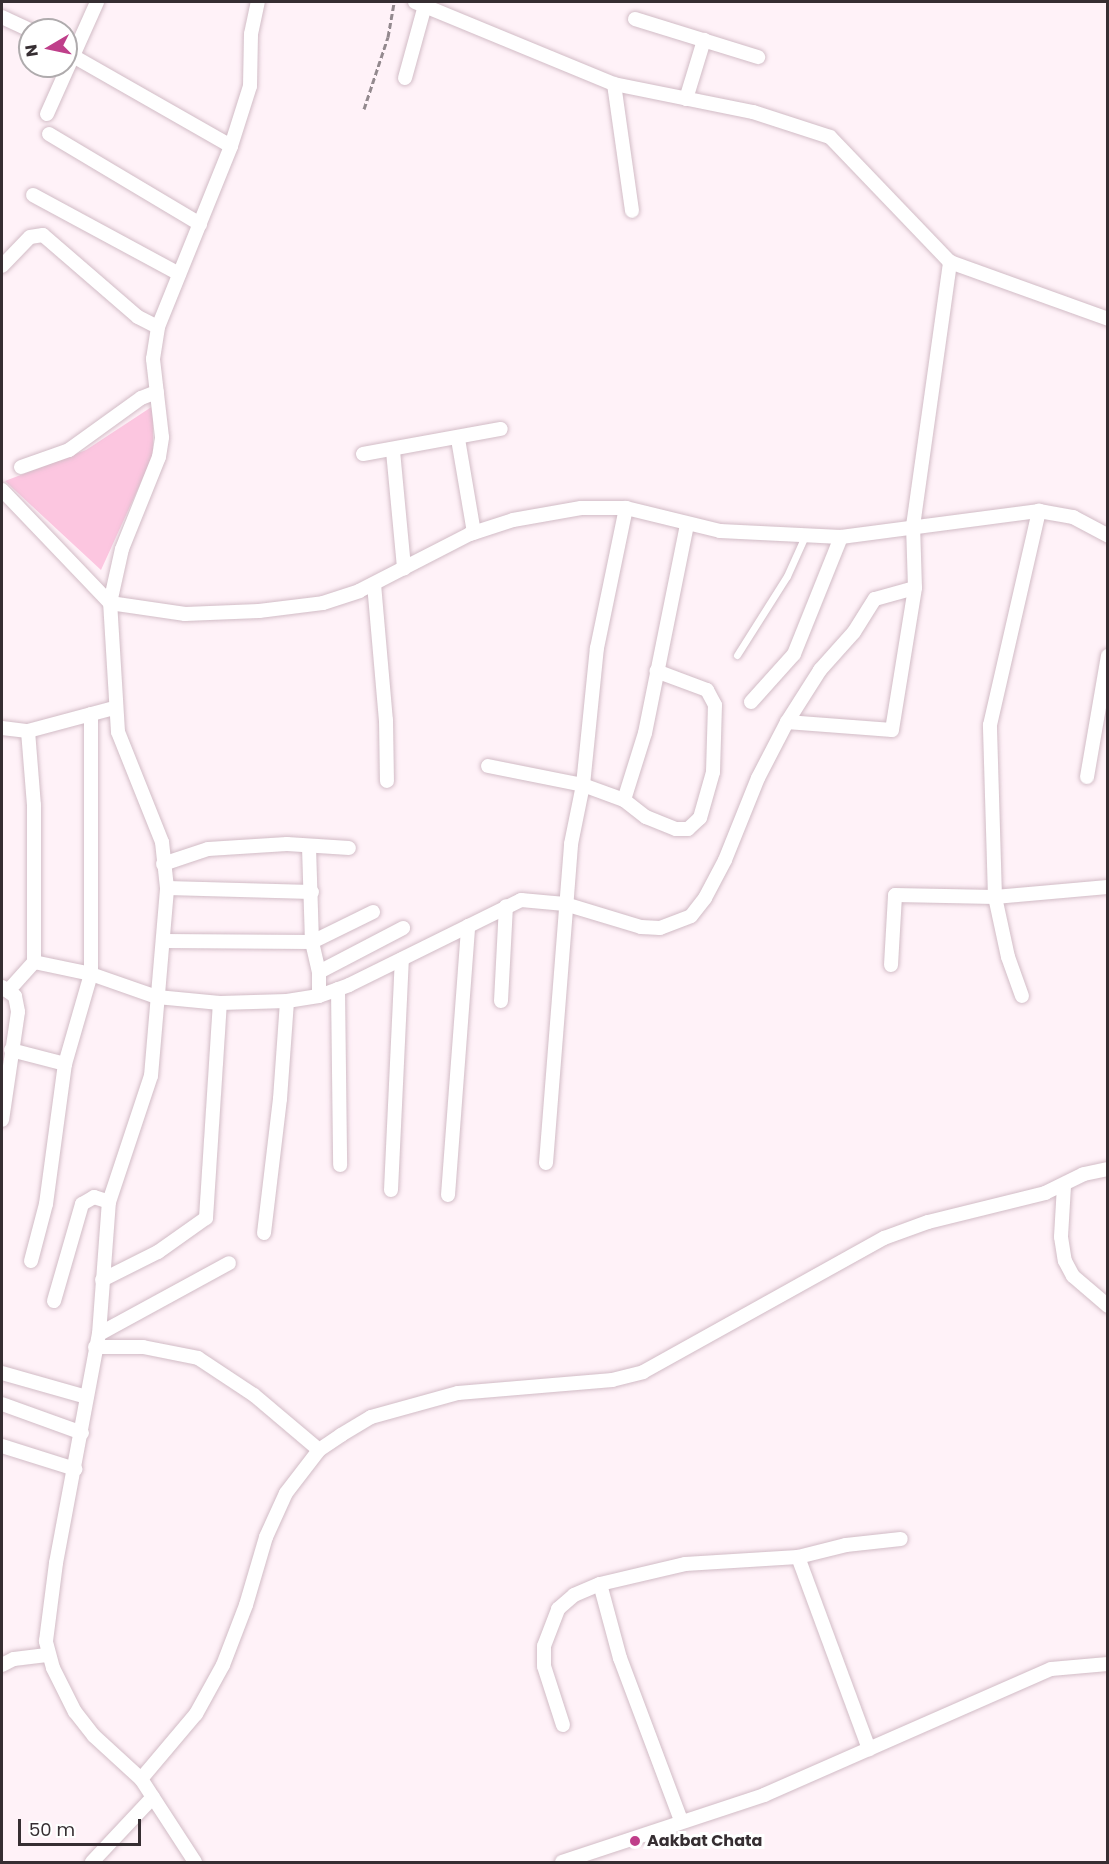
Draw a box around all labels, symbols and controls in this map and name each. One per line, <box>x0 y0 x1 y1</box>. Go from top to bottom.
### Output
north arrow <box>18 18 78 78</box>
text: N <box>19 43 44 58</box>
scale bar <box>21 1807 144 1845</box>
text: 50 m <box>29 1817 75 1842</box>
place label: Aakbat Chata <box>647 1831 762 1851</box>
marker: Aakbat Chata <box>628 1834 642 1848</box>

